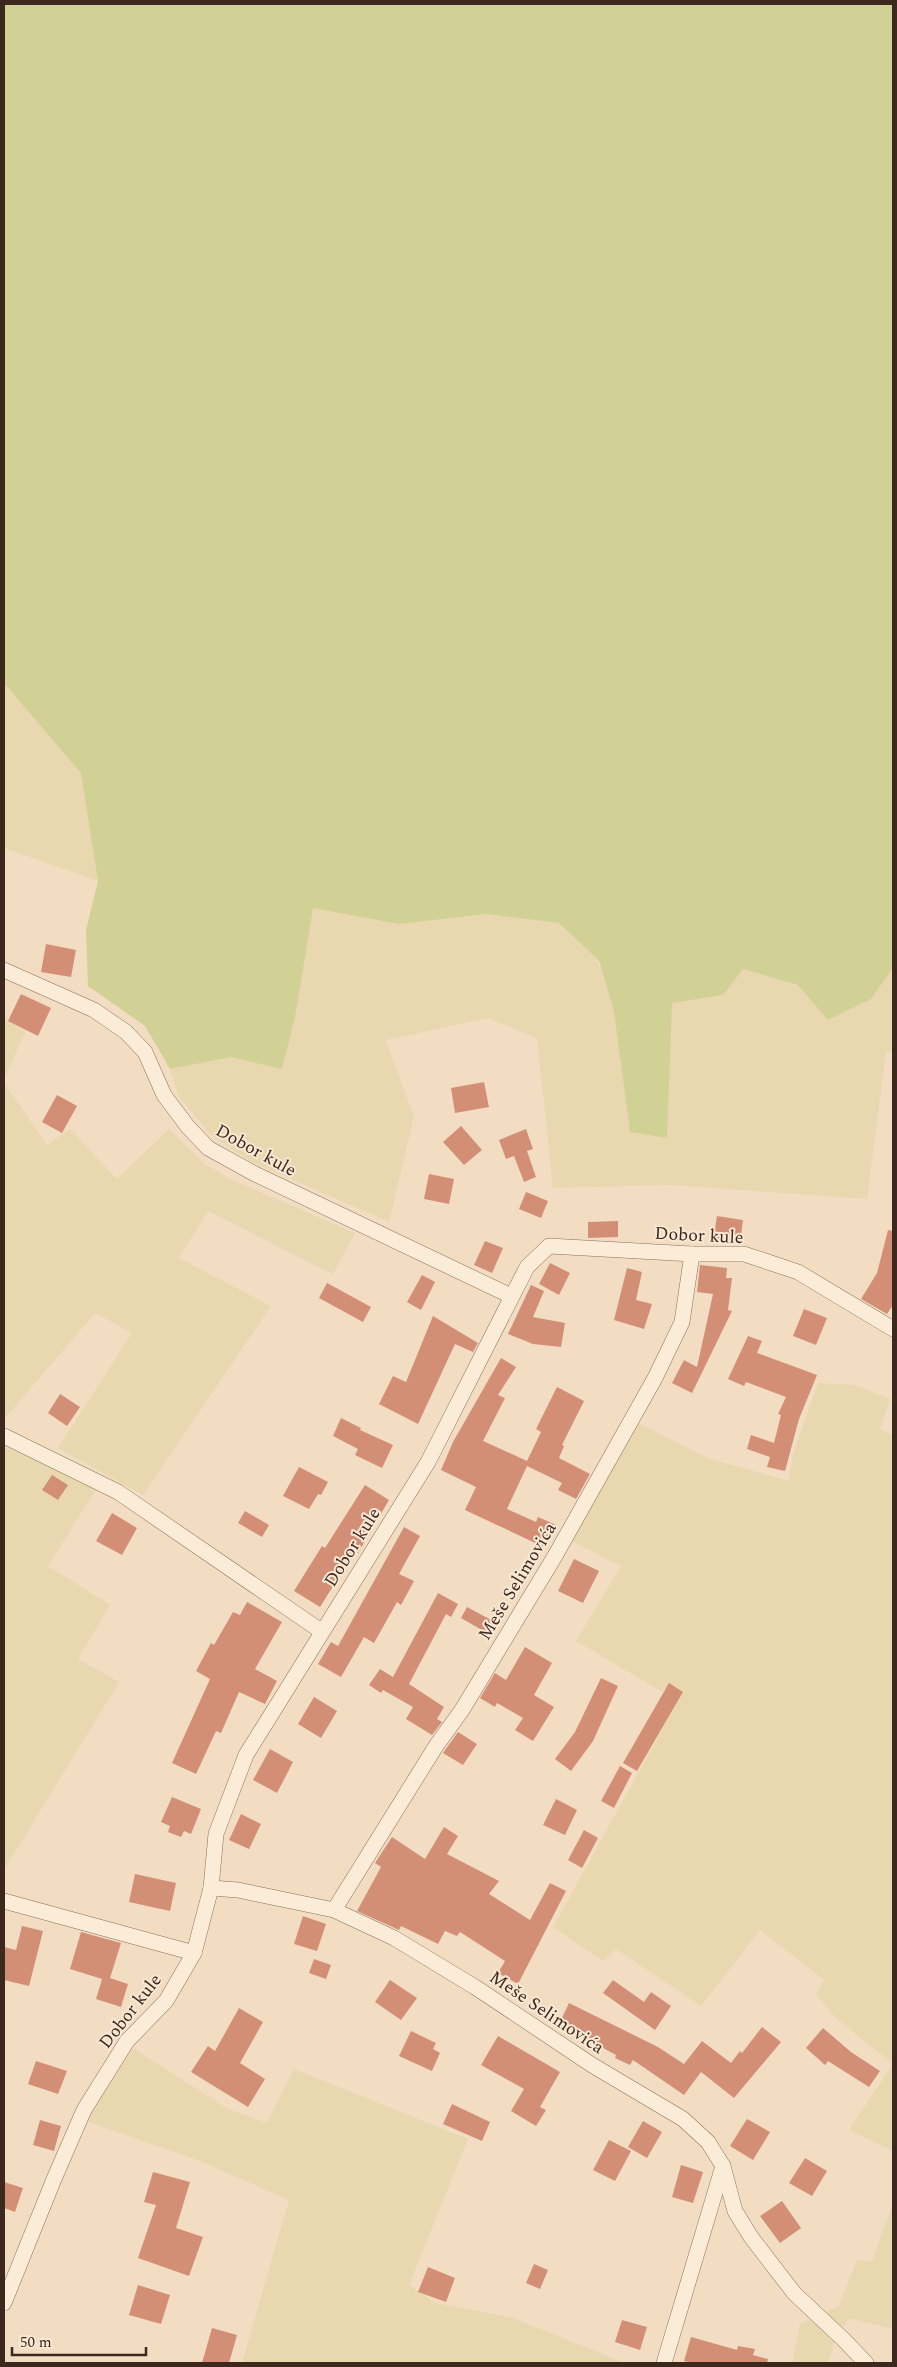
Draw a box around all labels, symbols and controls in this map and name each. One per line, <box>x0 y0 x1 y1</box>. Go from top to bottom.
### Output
street label: Dobor kule <box>210 1117 301 1184</box>
street label: Dobor kule <box>654 1220 744 1251</box>
street label: Dobor kule <box>317 1502 387 1592</box>
street label: Meše Selimovića <box>471 1517 563 1645</box>
street label: Meše Selimovića <box>484 1964 610 2061</box>
street label: Dobor kule <box>92 1968 168 2055</box>
scale bar <box>12 2324 146 2356</box>
text: 50 m <box>20 2331 52 2354</box>

